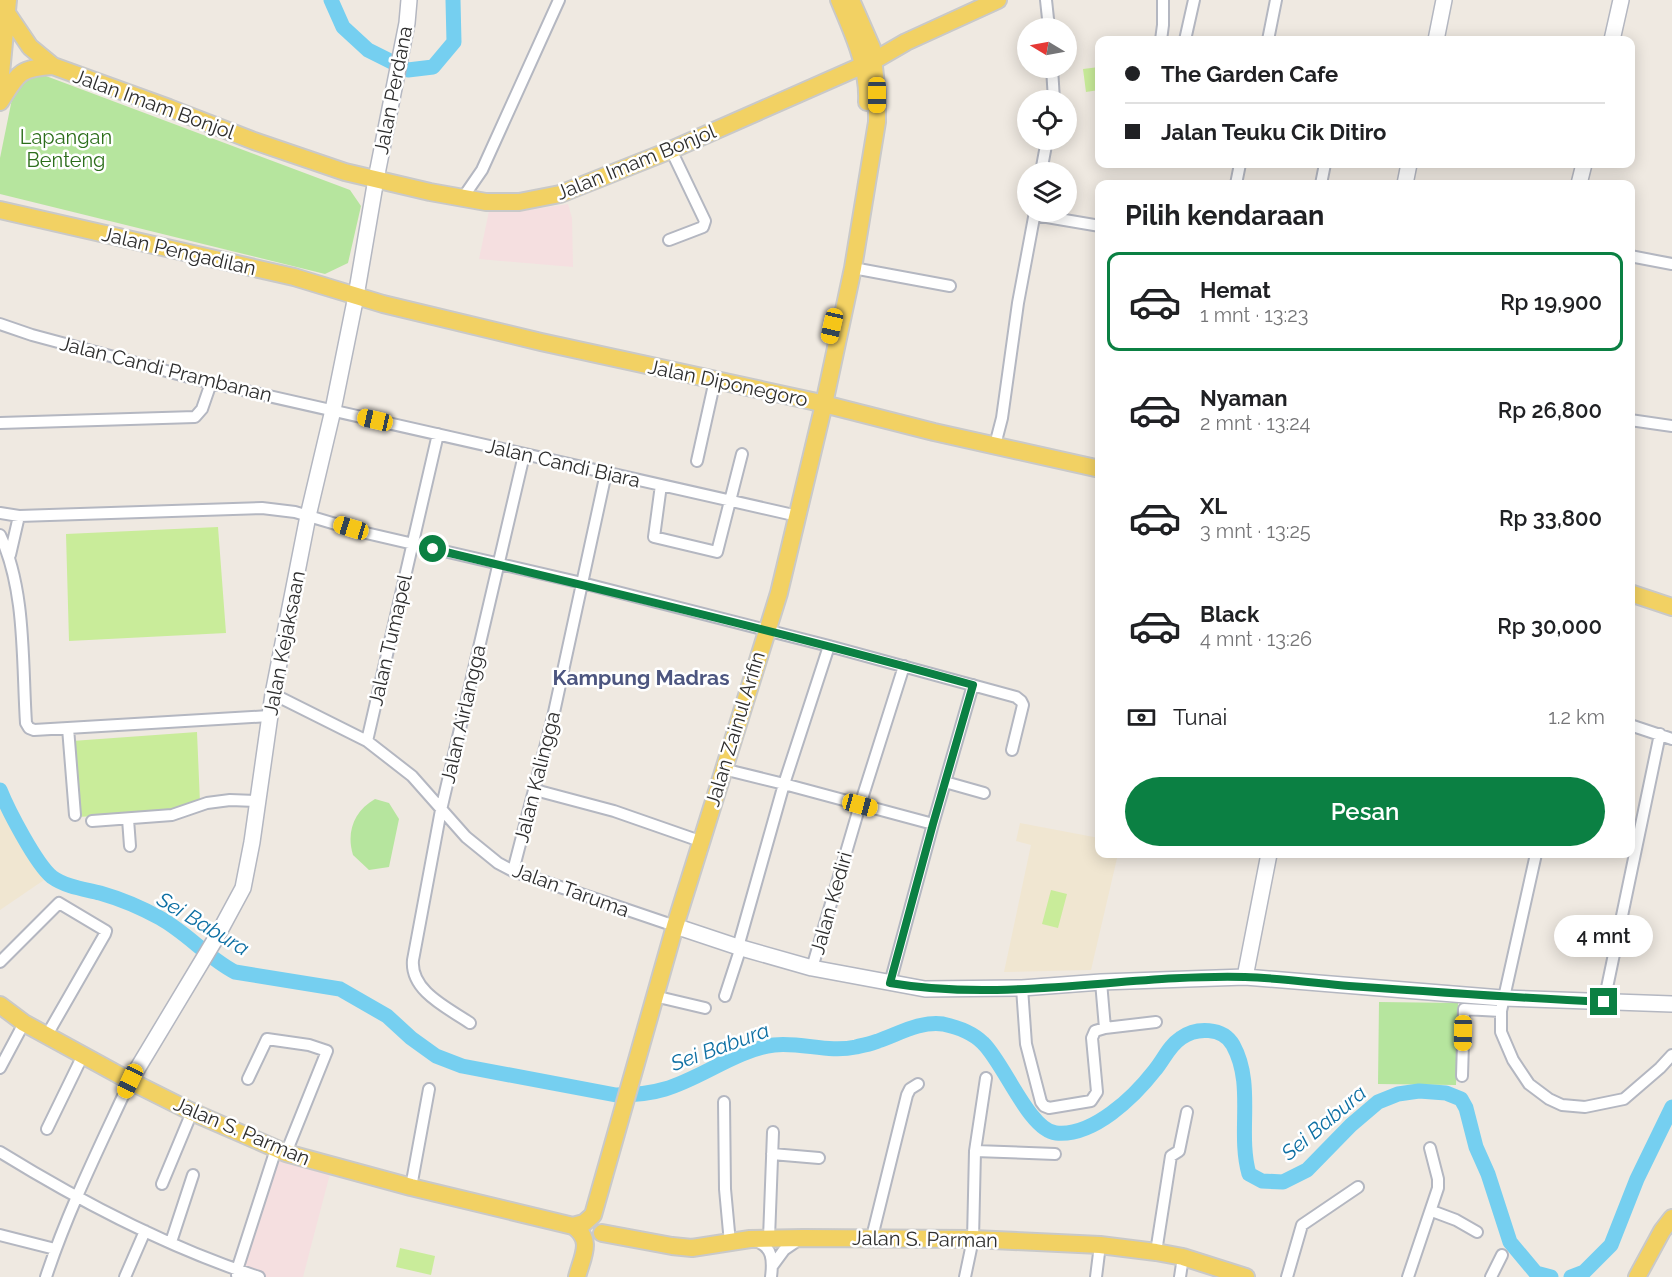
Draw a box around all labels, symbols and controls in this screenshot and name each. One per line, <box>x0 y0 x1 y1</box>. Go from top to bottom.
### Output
north arrow <box>1017 18 1077 78</box>
map controls <box>1017 18 1077 222</box>
street label: Jalan Perdana <box>369 24 417 156</box>
text: The Garden Cafe <box>1161 61 1338 87</box>
street label: Jalan Imam Bonjol <box>70 64 238 145</box>
car <box>868 77 886 113</box>
button: locate <box>1017 90 1077 150</box>
street label: Jalan Imam Bonjol <box>553 119 720 205</box>
text: Jalan Teuku Cik Ditiro <box>1161 119 1386 145</box>
park label: Lapangan Benteng <box>20 125 112 172</box>
button: layers <box>1017 162 1077 222</box>
text: Pilih kendaraan <box>1125 200 1324 231</box>
street label: Jalan Pengadilan <box>100 222 258 280</box>
icon: car <box>1128 275 1182 329</box>
text: Hemat <box>1200 277 1271 303</box>
text: Rp 19,900 <box>1500 289 1602 315</box>
text: 1 mnt · 13:23 <box>1200 303 1308 327</box>
car <box>819 306 845 346</box>
street label: Jalan Candi Prambanan <box>57 331 275 407</box>
street label: Jalan Diponegoro <box>646 354 810 412</box>
icon: car <box>1128 383 1182 437</box>
text: Nyaman <box>1200 385 1288 411</box>
text: Rp 26,800 <box>1498 397 1602 423</box>
car <box>355 407 395 433</box>
text: 2 mnt · 13:24 <box>1200 411 1310 435</box>
street label: Jalan Candi Biara <box>483 434 643 492</box>
icon: car <box>1128 491 1182 545</box>
text: XL <box>1200 493 1227 519</box>
text: Rp 33,800 <box>1499 505 1602 531</box>
car <box>331 514 371 542</box>
text: 3 mnt · 13:25 <box>1200 519 1311 543</box>
route start <box>419 535 446 562</box>
street label: Jalan Kejaksaan <box>258 569 310 717</box>
street label: Jalan Tumapel <box>363 571 417 708</box>
icon: car <box>1128 599 1182 653</box>
text: Black <box>1200 601 1259 627</box>
text: Rp 30,000 <box>1497 613 1602 639</box>
text: 4 mnt · 13:26 <box>1200 627 1312 651</box>
street label: Jalan Airlangga <box>435 642 491 786</box>
street label: Jalan Zainul Arifin <box>700 649 770 809</box>
district label: Kampung Madras <box>552 665 730 690</box>
icon: cash <box>1125 701 1158 734</box>
text: Tunai <box>1173 704 1227 730</box>
text: 1.2 km <box>1548 705 1605 729</box>
street label: Jalan Kalingga <box>509 709 565 845</box>
button: Pesan <box>1125 777 1605 846</box>
car <box>840 792 880 818</box>
street label: Jalan Kediri <box>805 849 857 957</box>
street label: Jalan Taruma <box>510 858 632 922</box>
water label: Sei Babura <box>152 886 254 961</box>
callout: 4 mnt <box>1554 915 1654 957</box>
text: 4 mnt <box>1577 924 1630 948</box>
route end <box>1590 988 1617 1015</box>
car <box>1454 1015 1472 1051</box>
water label: Sei Babura <box>666 1017 773 1076</box>
car <box>114 1061 146 1101</box>
water label: Sei Babura <box>1275 1080 1371 1166</box>
street label: Jalan S. Parman <box>170 1091 314 1171</box>
street label: Jalan S. Parman <box>852 1226 998 1252</box>

